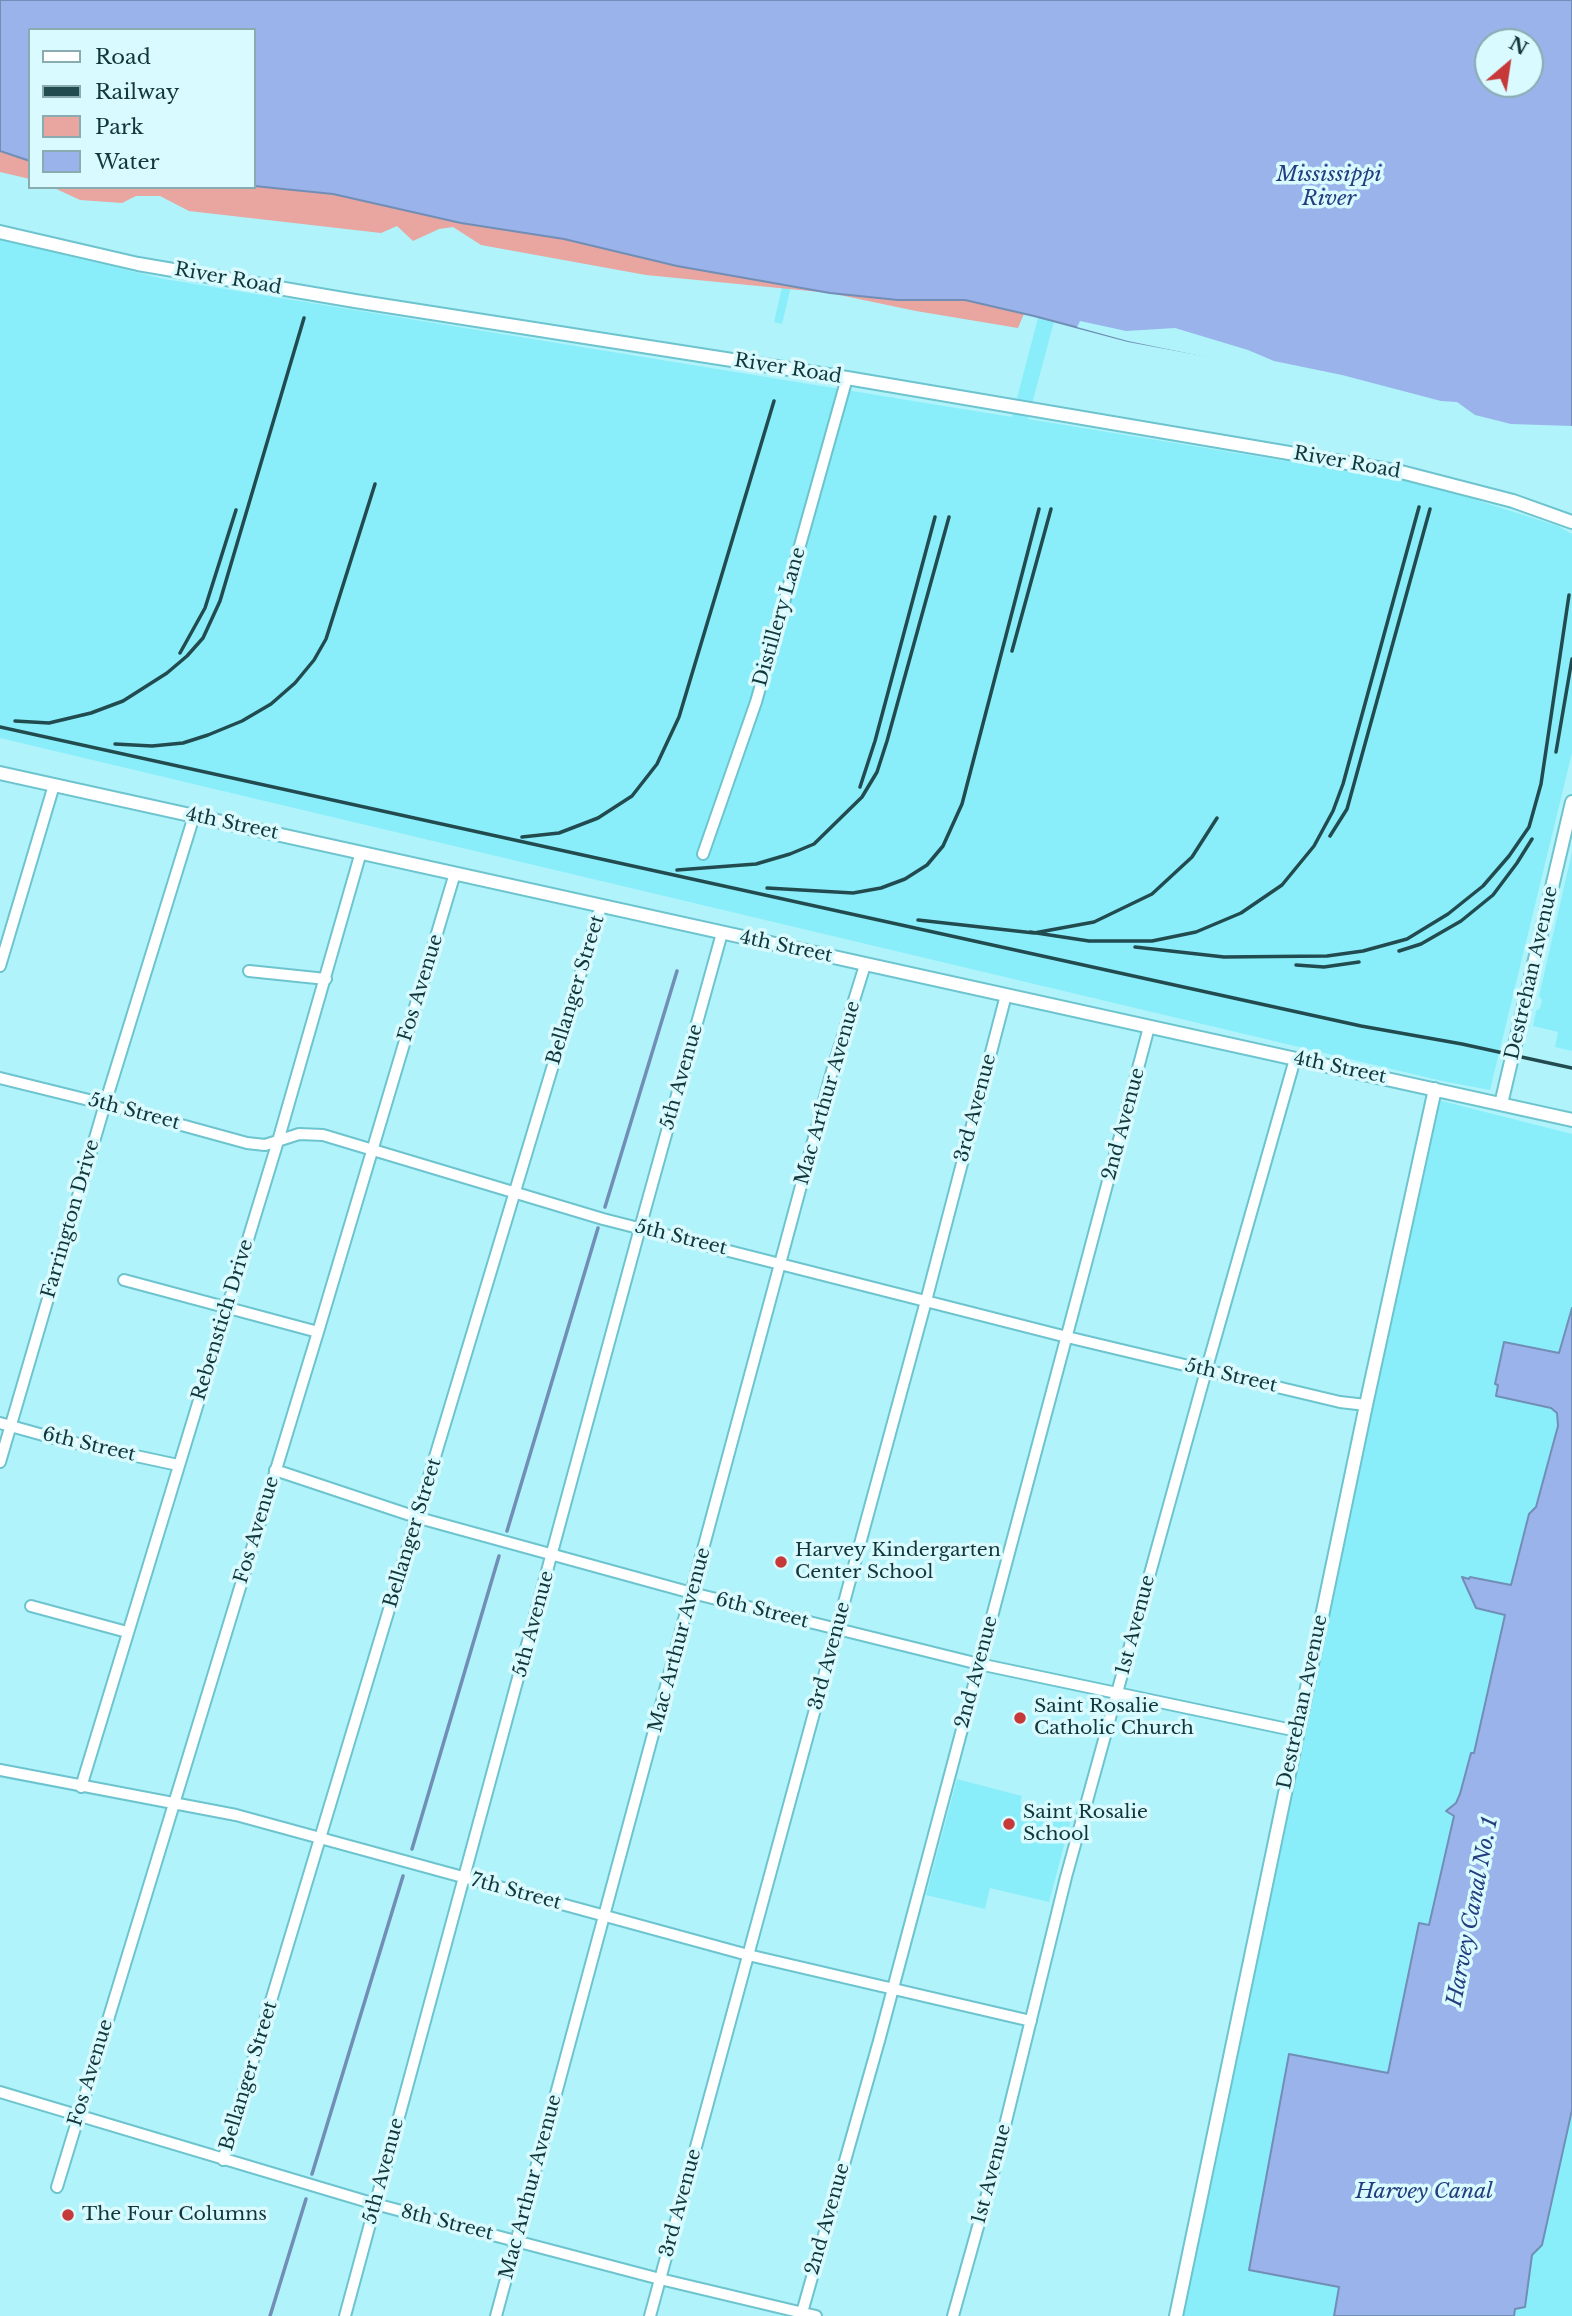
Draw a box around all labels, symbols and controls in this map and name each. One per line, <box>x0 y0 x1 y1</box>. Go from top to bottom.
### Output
legend <box>28 28 256 189</box>
north arrow <box>1474 28 1544 98</box>
text: N <box>1505 32 1532 60</box>
text: Road <box>95 44 151 70</box>
text: Railway <box>95 79 179 105</box>
text: Park <box>95 114 144 140</box>
text: Water <box>95 149 159 175</box>
water label: Mississippi River <box>1276 162 1382 212</box>
street label: River Road <box>173 258 283 300</box>
street label: River Road <box>733 349 843 389</box>
street label: River Road <box>1292 442 1402 484</box>
street label: Distillery Lane <box>749 545 811 689</box>
street label: 4th Street <box>184 803 280 845</box>
street label: Destrehan Avenue <box>1501 884 1563 1062</box>
street label: Bellanger Street <box>542 912 610 1068</box>
street label: 4th Street <box>738 926 834 968</box>
street label: Fos Avenue <box>394 932 448 1044</box>
street label: Mac Arthur Avenue <box>791 998 865 1188</box>
street label: 5th Avenue <box>656 1022 708 1132</box>
street label: 4th Street <box>1292 1047 1388 1089</box>
street label: 3rd Avenue <box>951 1051 1001 1165</box>
street label: 2nd Avenue <box>1098 1065 1150 1183</box>
street label: 5th Street <box>86 1089 182 1135</box>
street label: Farrington Drive <box>37 1137 105 1301</box>
street label: 5th Street <box>633 1216 729 1260</box>
street label: Rebenstich Drive <box>188 1237 258 1403</box>
street label: 5th Street <box>1183 1354 1279 1398</box>
street label: 6th Street <box>40 1423 138 1467</box>
street label: Bellanger Street <box>379 1455 447 1611</box>
street label: Fos Avenue <box>230 1474 284 1586</box>
place label: Harvey Kindergarten Center School <box>795 1540 1001 1584</box>
street label: Mac Arthur Avenue <box>644 1545 716 1735</box>
marker: Harvey Kindergarten Center School <box>773 1554 789 1570</box>
street label: 5th Avenue <box>509 1568 559 1680</box>
street label: 1st Avenue <box>1112 1573 1160 1677</box>
street label: 6th Street <box>713 1588 811 1634</box>
street label: 3rd Avenue <box>805 1599 855 1713</box>
street label: 2nd Avenue <box>951 1613 1003 1731</box>
street label: Destrehan Avenue <box>1273 1613 1333 1791</box>
place label: Saint Rosalie Catholic Church <box>1034 1696 1194 1740</box>
marker: Saint Rosalie Catholic Church <box>1012 1710 1028 1726</box>
place label: Saint Rosalie School <box>1023 1802 1148 1846</box>
water label: Harvey Canal No. 1 <box>1442 1815 1504 2009</box>
marker: Saint Rosalie School <box>1001 1816 1017 1832</box>
street label: 7th Street <box>468 1869 564 1915</box>
street label: Bellanger Street <box>215 1998 283 2154</box>
street label: Fos Avenue <box>64 2017 118 2129</box>
street label: Mac Arthur Avenue <box>495 2092 567 2282</box>
street label: 5th Avenue <box>359 2115 409 2227</box>
street label: 1st Avenue <box>968 2122 1016 2226</box>
street label: 3rd Avenue <box>656 2146 706 2260</box>
street label: 2nd Avenue <box>801 2160 855 2278</box>
water label: Harvey Canal <box>1355 2179 1493 2205</box>
street label: 8th Street <box>398 2201 496 2245</box>
place label: The Four Columns <box>82 2204 267 2226</box>
marker: The Four Columns <box>60 2207 76 2223</box>

